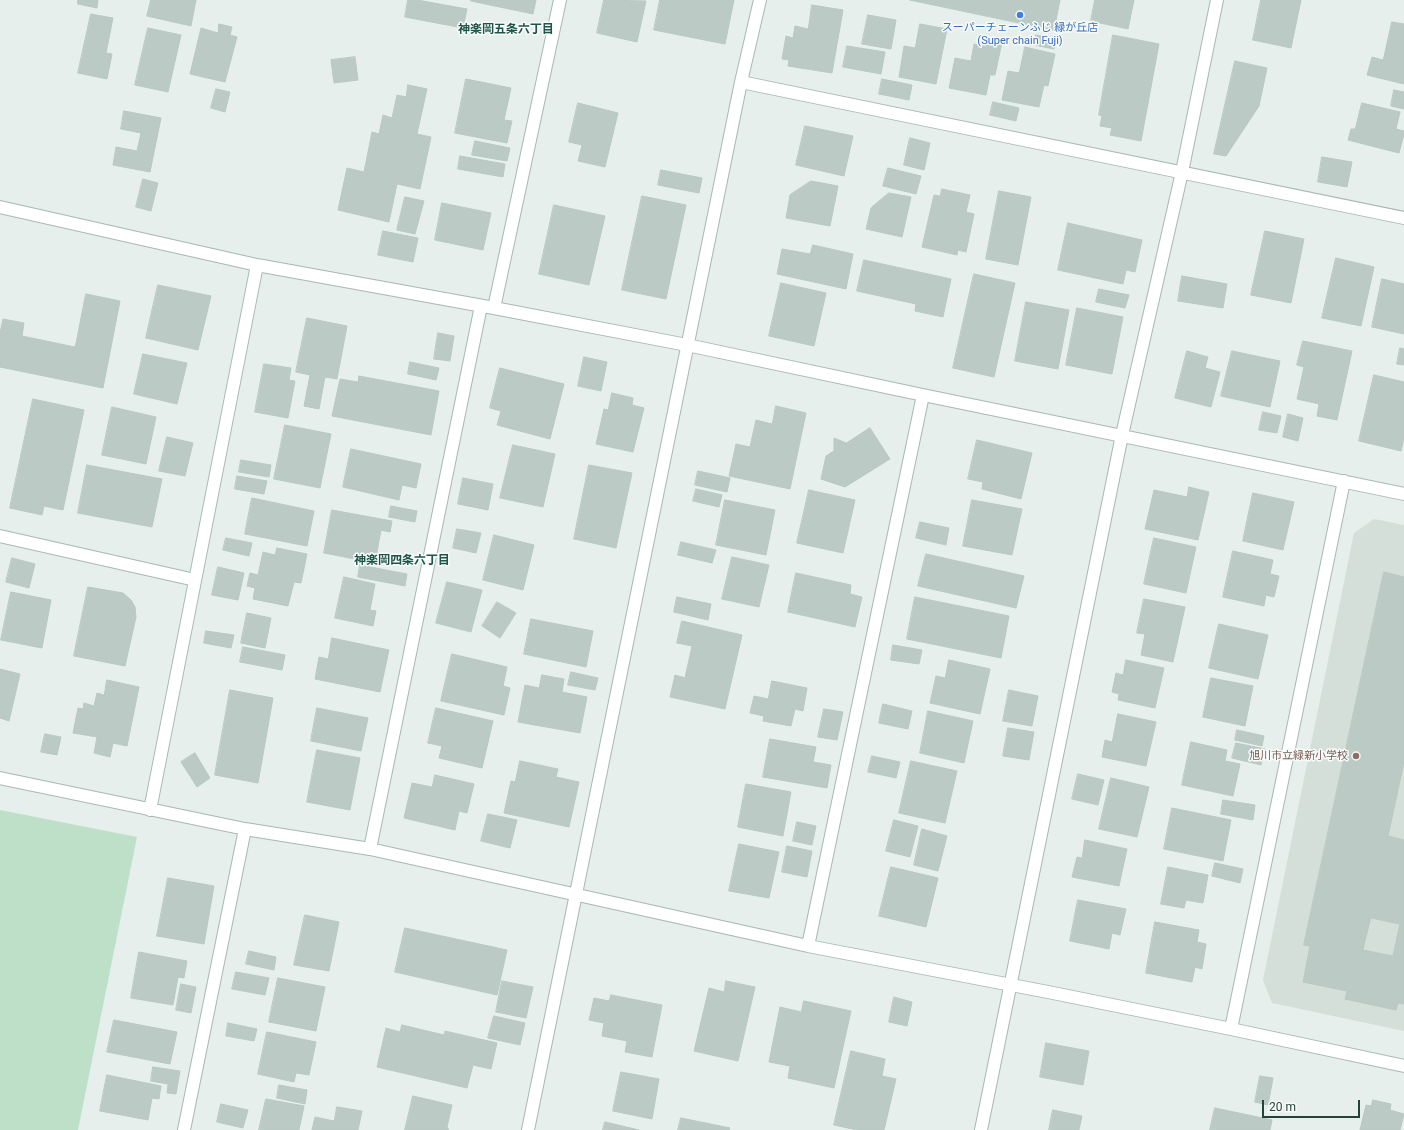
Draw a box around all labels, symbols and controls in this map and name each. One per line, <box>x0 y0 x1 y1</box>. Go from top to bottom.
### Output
marker: スーパーチェーンふじ 緑が丘店 (Super chain Fuji) <box>1015 10 1025 20</box>
place label: スーパーチェーンふじ 緑が丘店 (Super chain Fuji) <box>942 21 1098 47</box>
district label: 神楽岡五条六丁目 <box>458 23 554 37</box>
district label: 神楽岡四条六丁目 <box>354 554 450 568</box>
place label: 旭川市立緑新小学校 <box>1249 749 1348 763</box>
marker: 旭川市立緑新小学校 <box>1351 751 1361 761</box>
scale bar <box>1264 1092 1362 1118</box>
text: 20 m <box>1269 1100 1296 1114</box>

